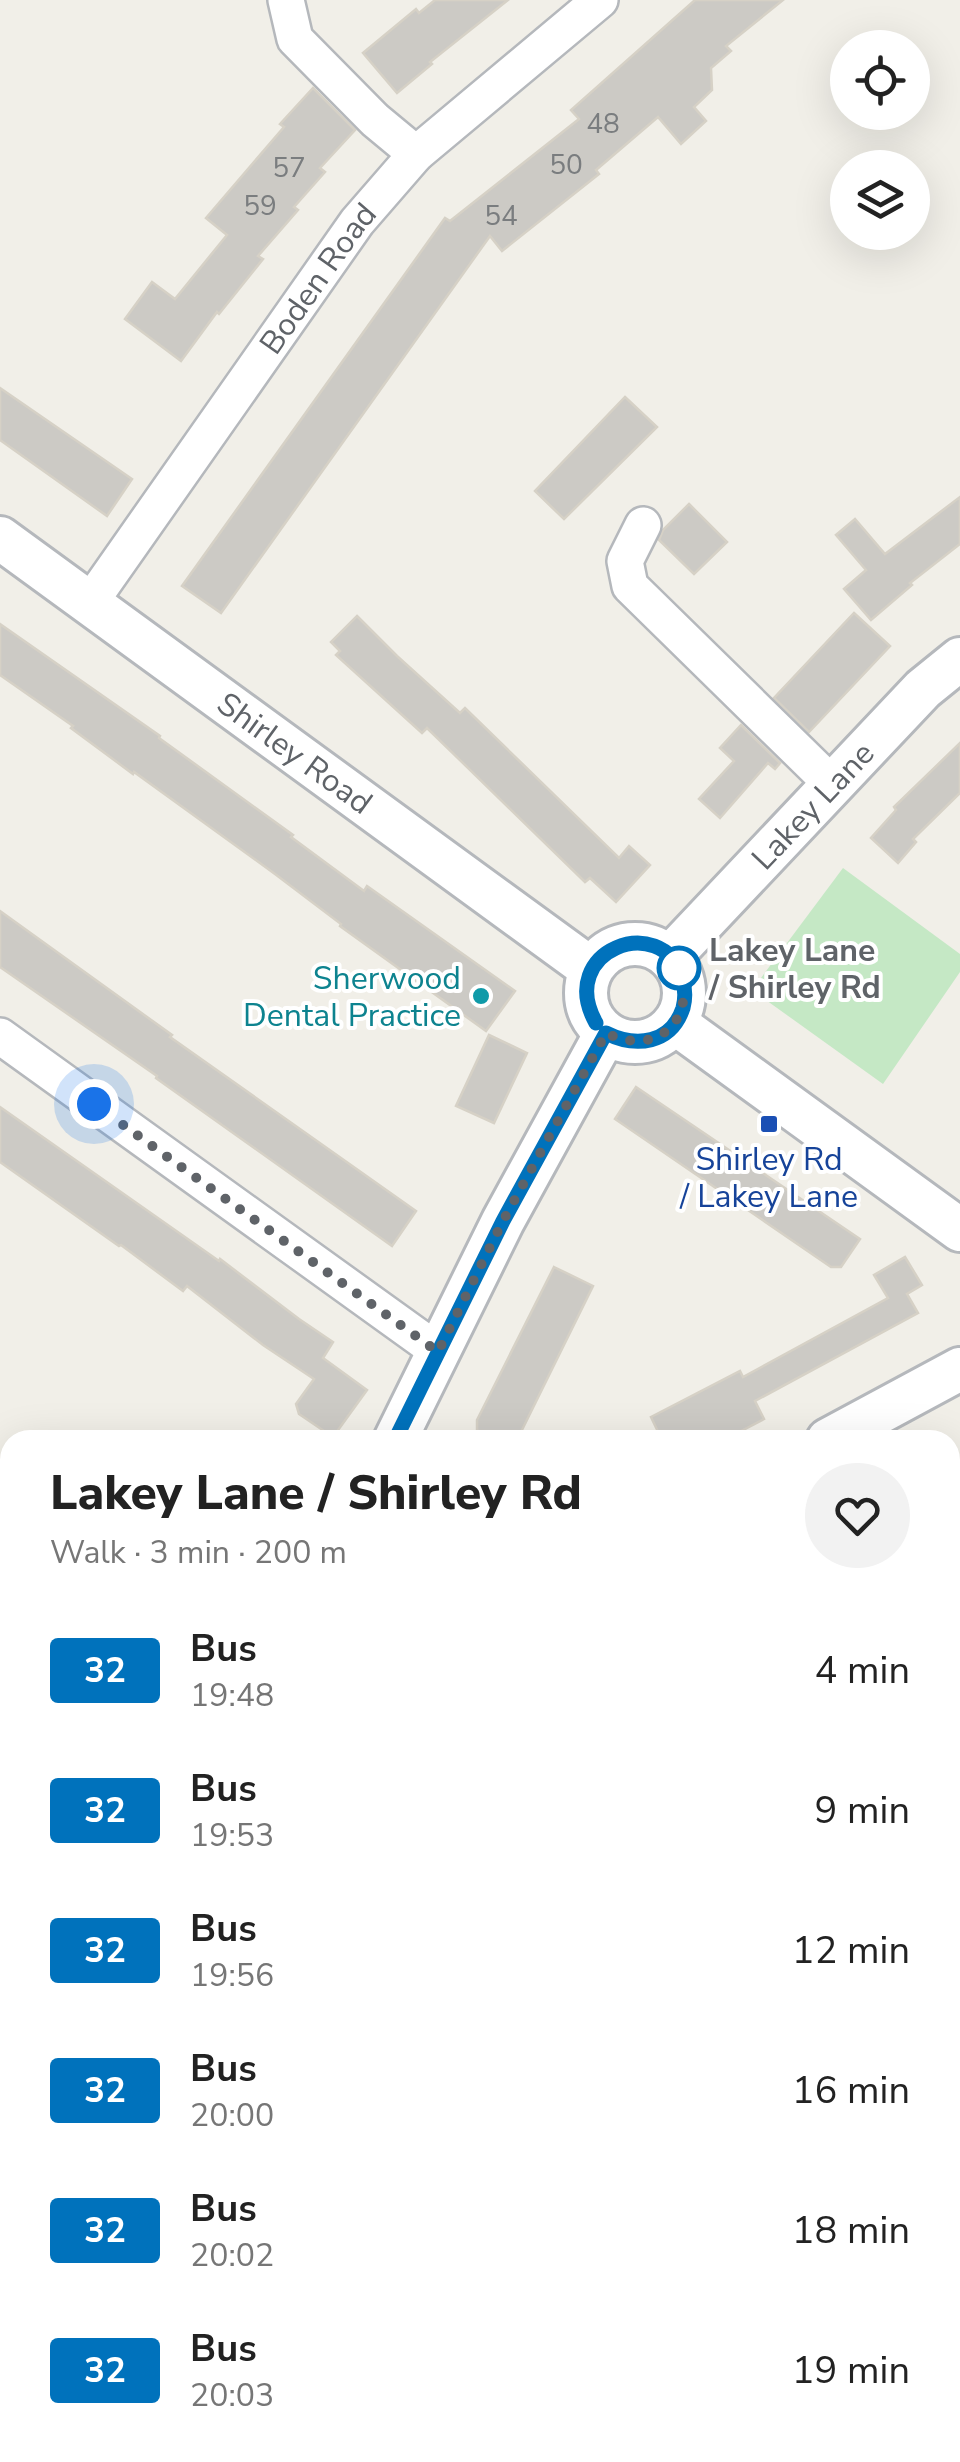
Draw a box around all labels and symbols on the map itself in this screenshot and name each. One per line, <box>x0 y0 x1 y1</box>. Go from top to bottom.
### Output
house number: 48 <box>586 105 620 143</box>
house number: 50 <box>549 146 583 184</box>
house number: 57 <box>272 149 306 187</box>
house number: 59 <box>243 187 277 225</box>
street label: Boden Road <box>249 193 386 363</box>
house number: 54 <box>484 197 518 235</box>
street label: Shirley Road <box>209 682 381 824</box>
street label: Lakey Lane <box>742 732 884 879</box>
place label: Lakey Lane / Shirley Rd <box>708 929 881 1009</box>
marker: Lakey Lane / Shirley Rd <box>658 947 700 989</box>
place label: Sherwood Dental Practice <box>243 957 461 1037</box>
marker: Sherwood Dental Practice <box>470 985 492 1007</box>
your location <box>69 1079 119 1129</box>
marker: Shirley Rd / Lakey Lane <box>758 1113 780 1135</box>
place label: Shirley Rd / Lakey Lane <box>679 1138 858 1218</box>

